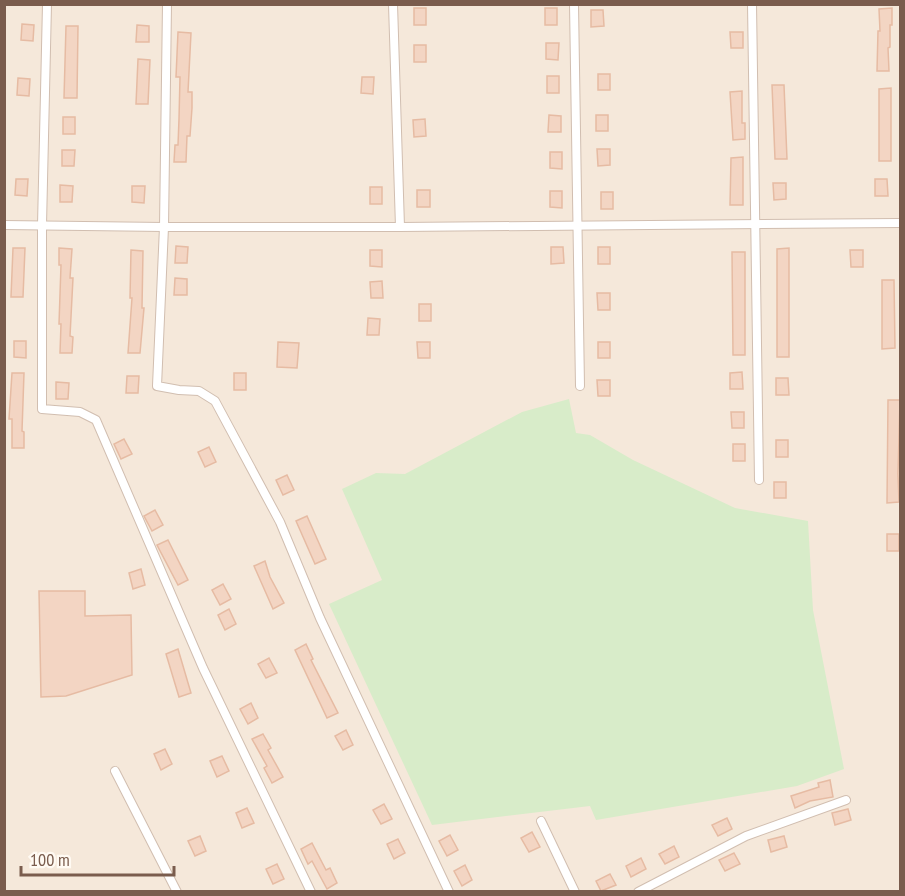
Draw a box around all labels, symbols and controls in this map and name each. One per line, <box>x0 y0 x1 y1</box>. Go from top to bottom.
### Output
scale bar <box>21 839 174 877</box>
text: 100 m <box>30 848 70 871</box>

